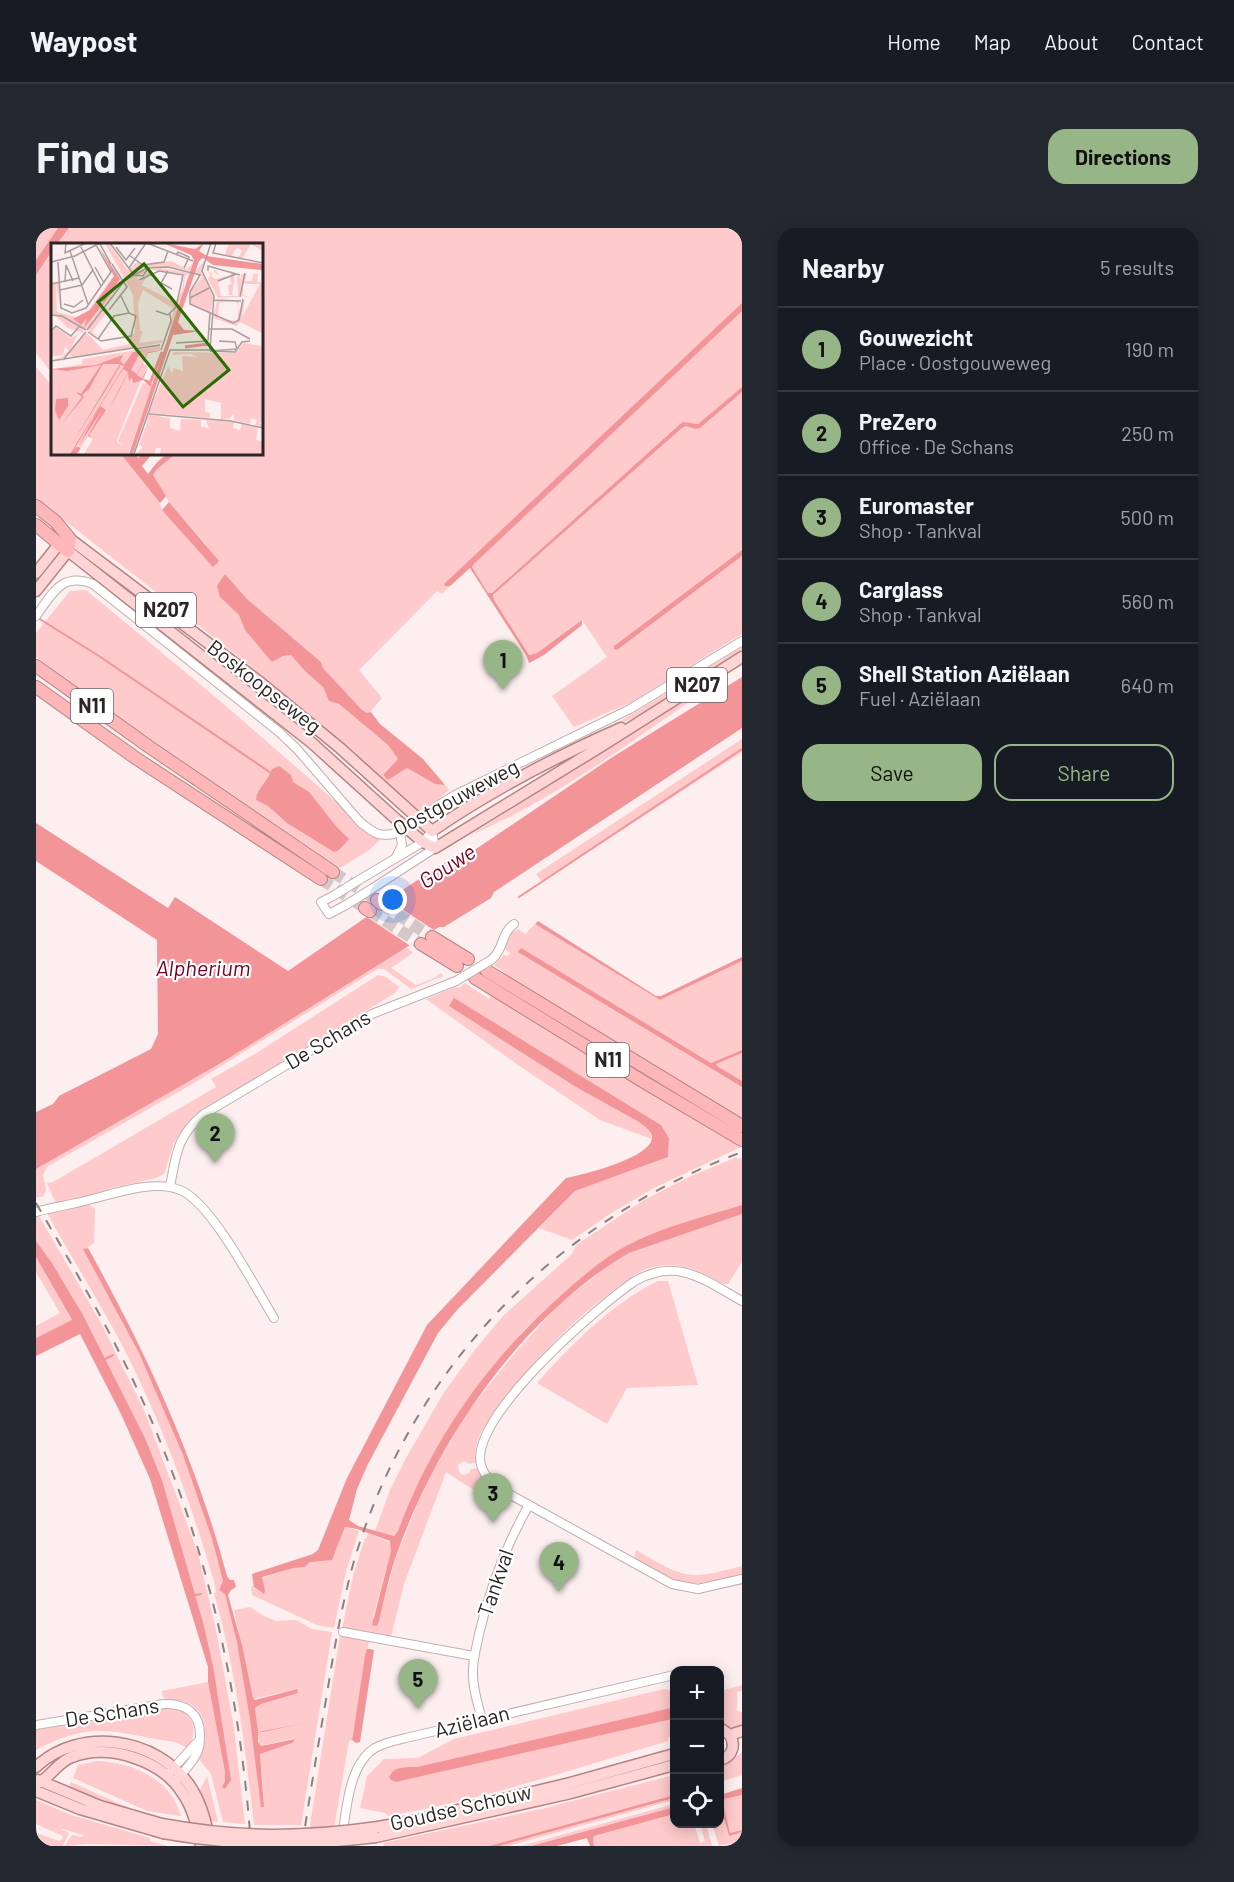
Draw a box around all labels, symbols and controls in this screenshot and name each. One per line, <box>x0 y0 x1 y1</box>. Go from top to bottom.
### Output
text: Waypost <box>30 24 137 58</box>
text: Home <box>887 29 941 54</box>
text: Map <box>974 29 1011 54</box>
text: About <box>1044 29 1099 54</box>
text: Contact <box>1132 29 1204 54</box>
button: Directions <box>1048 129 1198 184</box>
text: Find us <box>36 131 169 181</box>
inset map <box>51 243 262 454</box>
text: Nearby <box>802 252 884 283</box>
text: 5 results <box>1100 255 1174 279</box>
text: Gouwezicht <box>859 324 973 350</box>
text: 1 <box>818 337 825 361</box>
text: 190 m <box>1125 337 1174 361</box>
text: Place · Oostgouweweg <box>859 350 1051 374</box>
text: PreZero <box>859 408 937 434</box>
text: 2 <box>816 421 827 445</box>
text: 250 m <box>1121 421 1174 445</box>
text: Office · De Schans <box>859 434 1014 458</box>
text: Euromaster <box>859 492 974 518</box>
text: 3 <box>816 505 827 529</box>
text: 500 m <box>1121 505 1174 529</box>
text: Shop · Tankval <box>859 518 982 542</box>
text: Carglass <box>859 576 943 602</box>
text: 4 <box>815 589 828 613</box>
text: 560 m <box>1122 589 1174 613</box>
road number: N207 <box>136 593 196 627</box>
text: Shop · Tankval <box>859 602 982 626</box>
street label: Boskoopseweg <box>203 634 327 738</box>
pin: 1 <box>484 640 522 690</box>
text: Shell Station Aziëlaan <box>859 660 1070 686</box>
road number: N207 <box>667 668 727 702</box>
text: 5 <box>816 673 827 697</box>
text: 640 m <box>1121 673 1174 697</box>
text: Fuel · Aziëlaan <box>859 686 981 710</box>
road number: N11 <box>71 689 113 723</box>
button: Save <box>802 744 982 801</box>
button: Share <box>994 744 1174 801</box>
street label: Oostgouweweg <box>388 753 523 840</box>
water label: Gouwe <box>413 837 480 893</box>
your location <box>378 885 407 914</box>
water label: Alpherium <box>156 954 250 980</box>
street label: De Schans <box>280 1004 374 1074</box>
road number: N11 <box>587 1043 629 1077</box>
pin: 2 <box>196 1114 234 1163</box>
pin: 3 <box>474 1474 512 1523</box>
pin: 4 <box>540 1542 578 1592</box>
street label: Tankval <box>471 1546 518 1619</box>
pin: 5 <box>398 1660 437 1709</box>
map controls <box>670 1666 724 1828</box>
button: + <box>670 1666 724 1720</box>
street label: De Schans <box>63 1692 161 1731</box>
street label: Aziëlaan <box>432 1699 512 1742</box>
button: − <box>670 1720 724 1774</box>
button: locate <box>670 1774 724 1828</box>
street label: Goudse Schouw <box>387 1778 534 1835</box>

